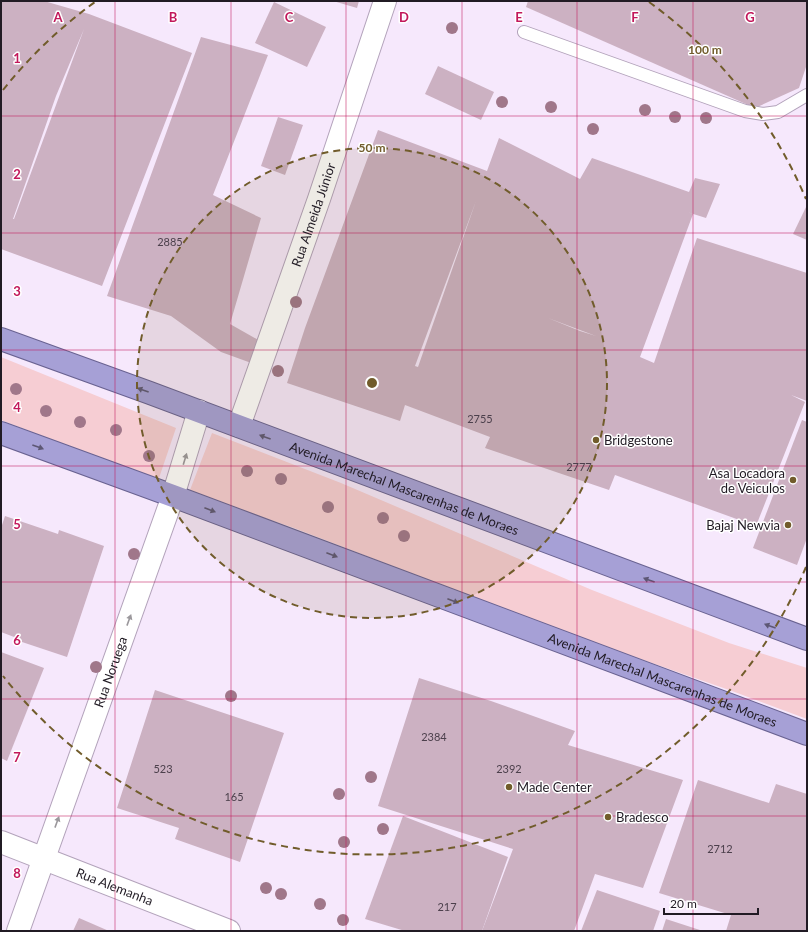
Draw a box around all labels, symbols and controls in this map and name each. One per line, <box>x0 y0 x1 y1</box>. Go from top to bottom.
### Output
text: A <box>52 9 63 25</box>
text: B <box>169 9 178 25</box>
text: C <box>285 9 294 25</box>
text: D <box>399 9 409 25</box>
text: E <box>515 9 523 25</box>
text: F <box>631 9 639 25</box>
text: G <box>745 9 755 25</box>
text: 100 m <box>688 42 722 57</box>
text: 1 <box>13 50 21 66</box>
text: 50 m <box>359 140 385 155</box>
street label: Rua Almeida Júnior <box>288 160 339 269</box>
text: 2 <box>13 166 21 182</box>
house number: 2885 <box>157 235 183 248</box>
text: 3 <box>13 283 21 299</box>
centre of rings <box>365 376 379 390</box>
one-way arrow <box>137 387 149 393</box>
text: 4 <box>13 399 21 415</box>
house number: 2755 <box>467 412 493 425</box>
place label: Bridgestone <box>604 432 673 448</box>
one-way arrow <box>258 433 270 439</box>
marker: Bridgestone <box>591 435 601 445</box>
street label: Avenida Marechal Mascarenhas de Moraes <box>287 438 521 539</box>
one-way arrow <box>32 444 44 450</box>
one-way arrow <box>182 452 188 464</box>
house number: 2777 <box>566 460 592 473</box>
place label: Asa Locadora de Veiculos <box>709 465 785 496</box>
marker: Asa Locadora de Veiculos <box>788 475 798 485</box>
one-way arrow <box>204 507 216 513</box>
text: 5 <box>13 516 21 532</box>
place label: Bajaj Newvia <box>706 517 780 533</box>
marker: Bajaj Newvia <box>783 520 793 530</box>
one-way arrow <box>326 553 338 559</box>
one-way arrow <box>642 577 654 583</box>
one-way arrow <box>448 599 460 605</box>
one-way arrow <box>126 614 132 626</box>
one-way arrow <box>764 622 776 628</box>
street label: Avenida Marechal Mascarenhas de Moraes <box>546 629 780 730</box>
text: 6 <box>13 632 21 648</box>
street label: Rua Noruega <box>90 634 130 710</box>
house number: 2384 <box>421 730 447 743</box>
text: 7 <box>13 749 21 765</box>
house number: 523 <box>153 762 173 775</box>
house number: 2392 <box>496 762 522 775</box>
place label: Made Center <box>517 779 592 795</box>
marker: Made Center <box>504 782 514 792</box>
house number: 165 <box>224 790 244 803</box>
place label: Bradesco <box>616 809 669 825</box>
marker: Bradesco <box>603 812 613 822</box>
one-way arrow <box>55 815 61 827</box>
house number: 2712 <box>707 842 733 855</box>
street label: Rua Alemanha <box>74 864 155 909</box>
text: 8 <box>13 865 21 881</box>
scale bar <box>664 890 758 916</box>
text: 20 m <box>670 896 697 911</box>
house number: 217 <box>437 900 457 913</box>

